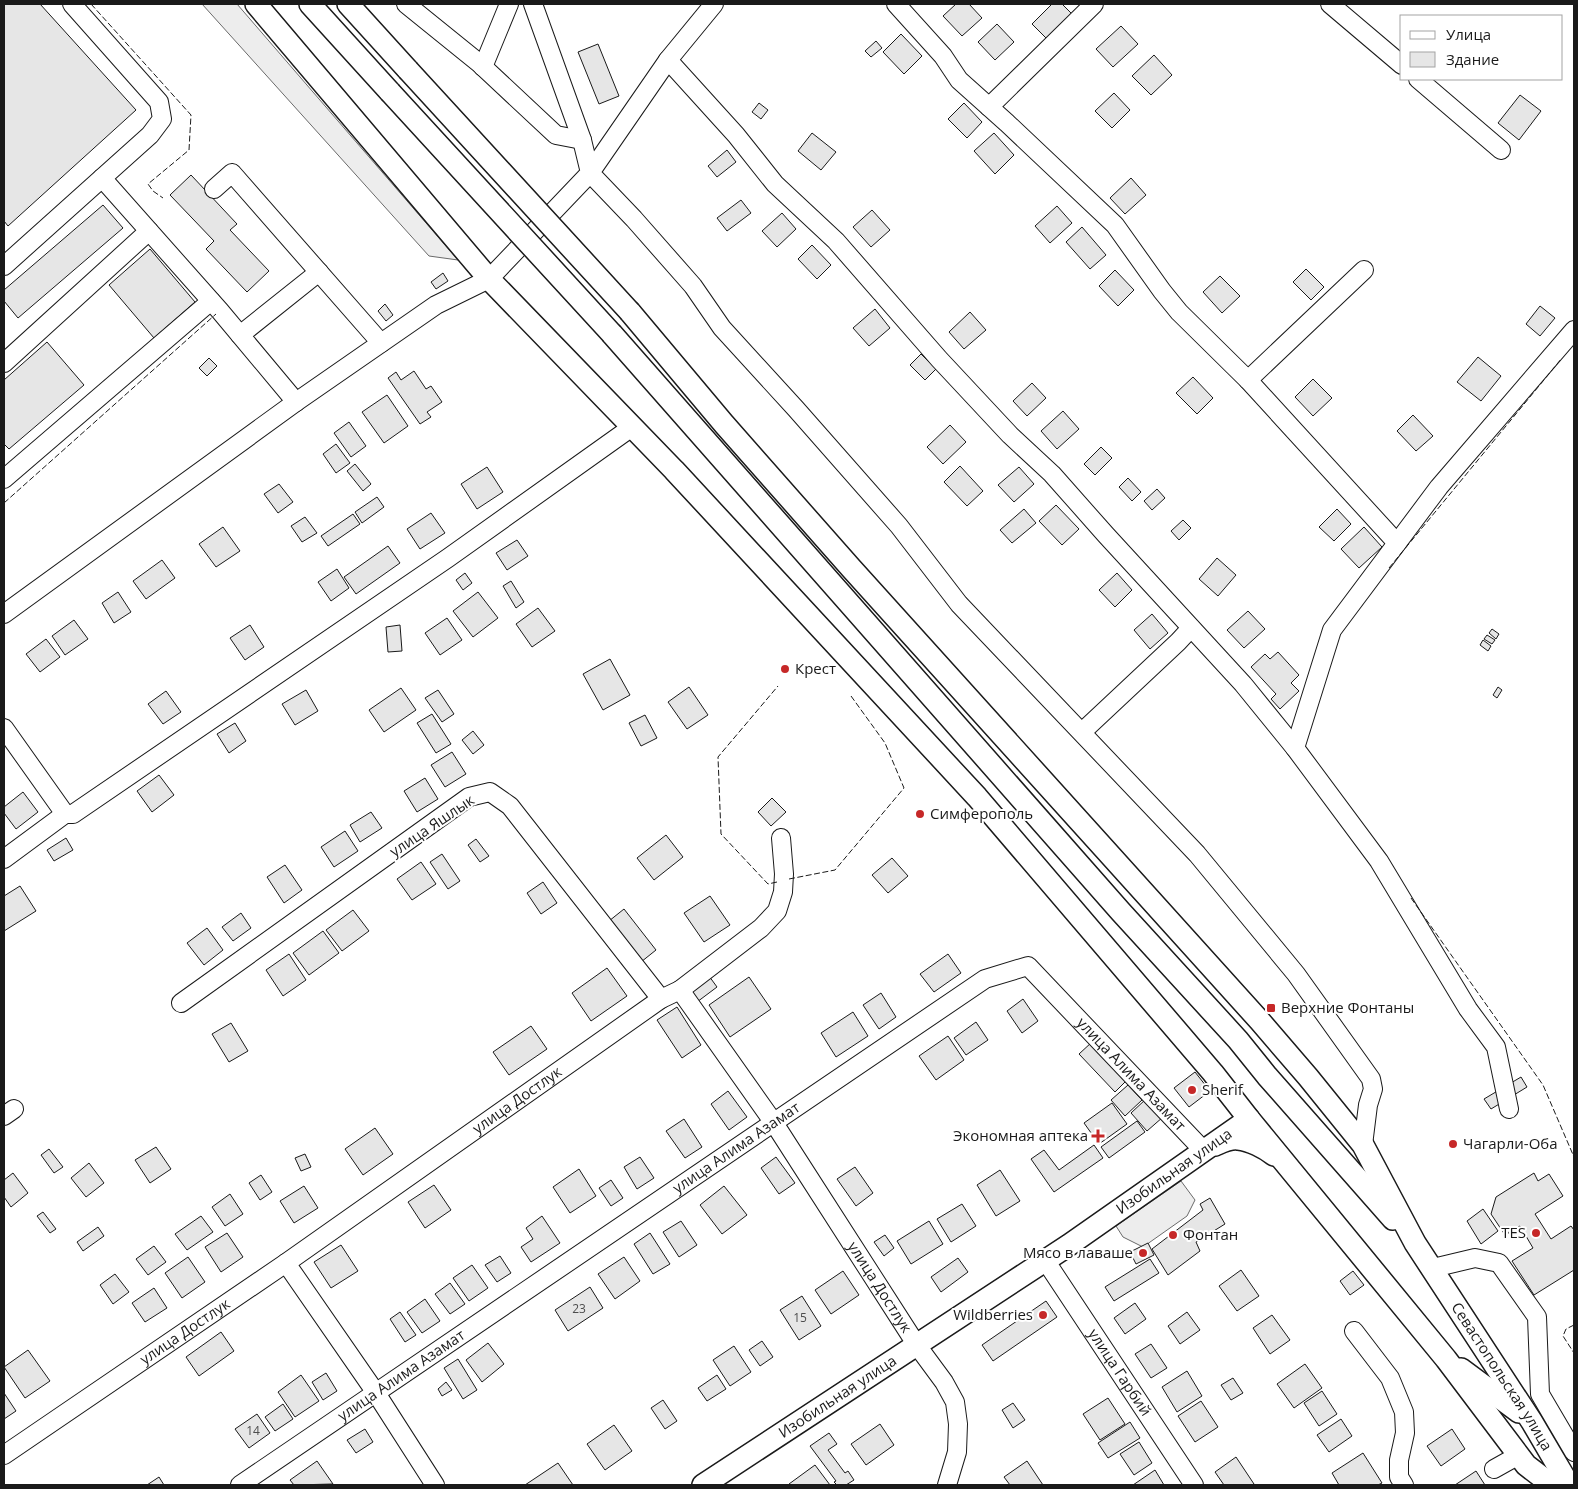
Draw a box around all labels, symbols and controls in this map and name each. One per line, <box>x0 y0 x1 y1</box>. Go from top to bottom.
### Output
legend <box>1400 15 1563 80</box>
text: Улица <box>1446 24 1491 44</box>
text: Здание <box>1446 49 1499 69</box>
place label: Крест <box>795 658 836 678</box>
marker: Крест <box>779 663 791 675</box>
street label: улица Яшлык <box>385 789 478 861</box>
place label: Симферополь <box>930 803 1033 823</box>
marker: Симферополь <box>914 808 926 820</box>
place label: Верхние Фонтаны <box>1281 997 1414 1017</box>
marker: Верхние Фонтаны <box>1265 1002 1277 1014</box>
street label: улица Алима Азамат <box>1073 1012 1191 1135</box>
street label: улица Достлук <box>468 1061 565 1138</box>
place label: Sherif <box>1202 1079 1244 1099</box>
marker: Sherif <box>1186 1084 1198 1096</box>
street label: улица Алима Азамат <box>668 1097 803 1197</box>
street label: Изобильная улица <box>1112 1123 1235 1218</box>
place label: Экономная аптека <box>953 1125 1088 1145</box>
marker: Экономная аптека <box>1092 1130 1104 1142</box>
place label: Чагарли-Оба <box>1463 1133 1558 1153</box>
marker: Чагарли-Оба <box>1447 1138 1459 1150</box>
place label: TES <box>1501 1222 1526 1242</box>
place label: Фонтан <box>1183 1224 1238 1244</box>
marker: TES <box>1530 1227 1542 1239</box>
marker: Фонтан <box>1167 1229 1179 1241</box>
street label: улица Достлук <box>844 1237 917 1336</box>
place label: Мясо в лаваше <box>1023 1242 1133 1262</box>
marker: Мясо в лаваше <box>1137 1247 1149 1259</box>
street label: улица Достлук <box>136 1293 234 1369</box>
street label: Севастопольская улица <box>1447 1298 1558 1454</box>
house number: 23 <box>572 1300 586 1317</box>
place label: Wildberries <box>953 1304 1033 1324</box>
house number: 15 <box>793 1309 807 1326</box>
marker: Wildberries <box>1037 1309 1049 1321</box>
street label: улица Алима Азамат <box>333 1324 468 1425</box>
street label: улица Гарбий <box>1084 1325 1156 1419</box>
street label: Изобильная улица <box>774 1350 900 1442</box>
house number: 14 <box>246 1422 260 1439</box>

